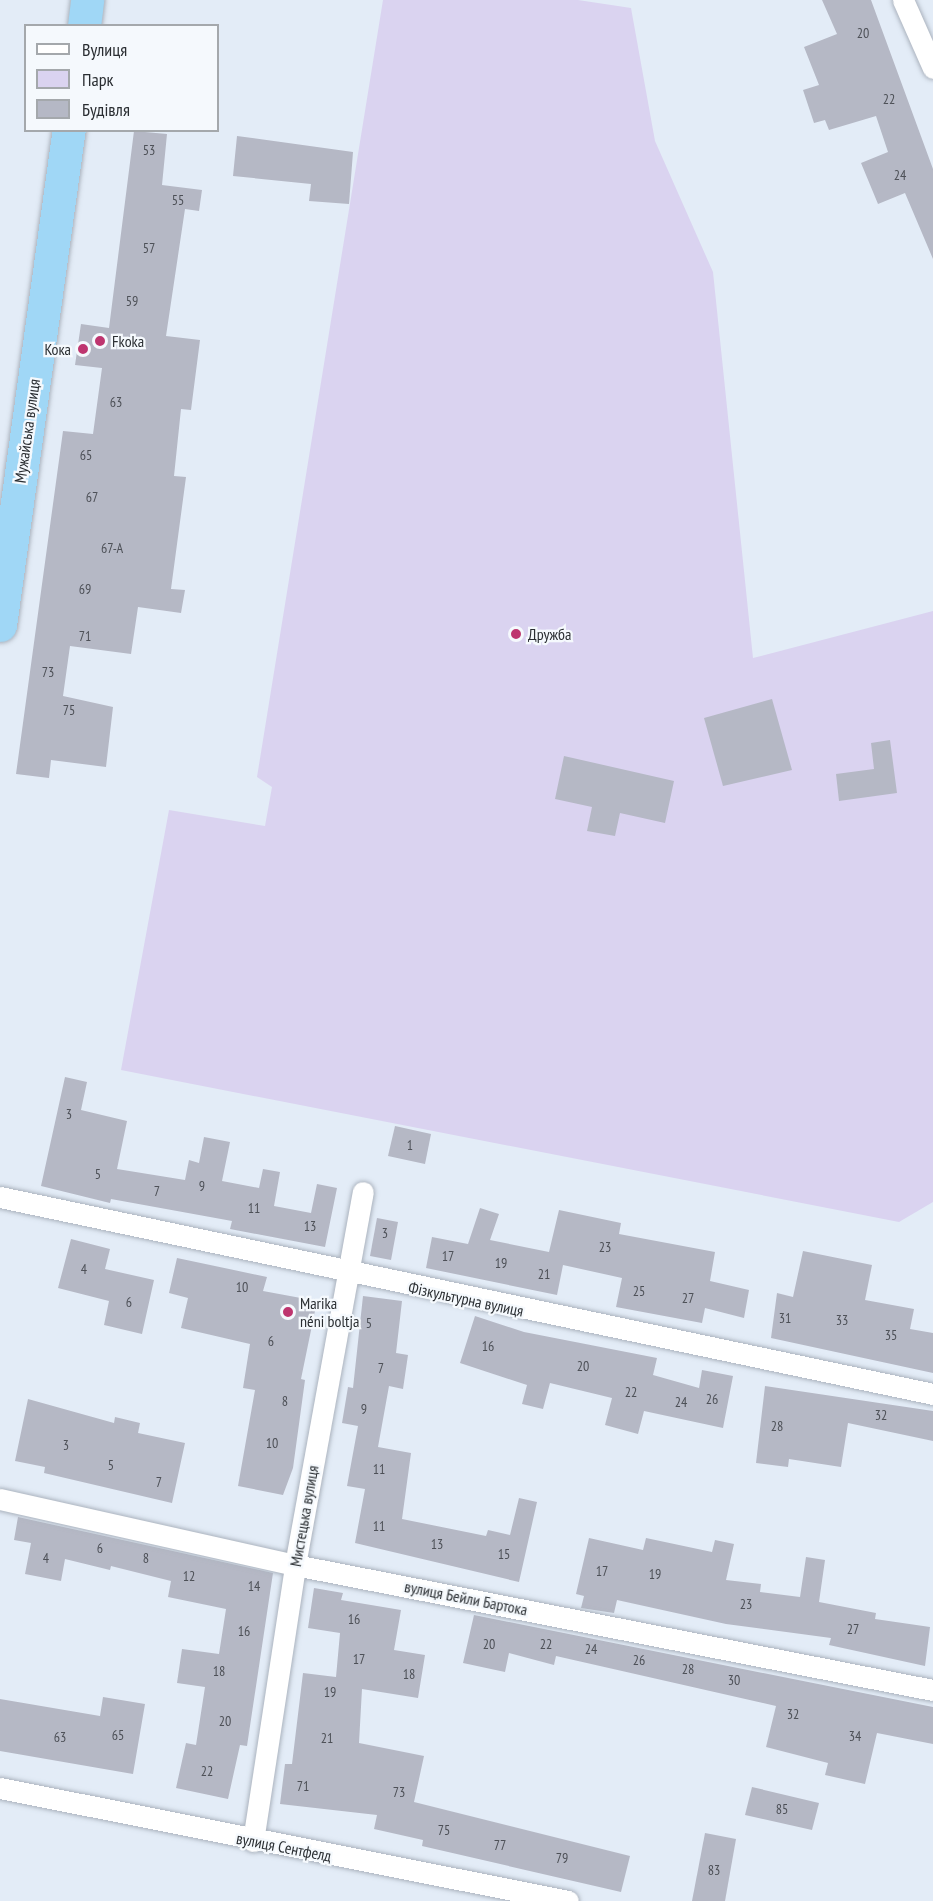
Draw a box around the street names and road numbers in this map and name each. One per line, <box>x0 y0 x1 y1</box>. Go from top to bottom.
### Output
street label: Мужайська вулиця <box>10 378 44 484</box>
street label: Фізкультурна вулиця <box>407 1277 525 1321</box>
street label: Мистецька вулиця <box>286 1464 322 1568</box>
street label: вулиця Бейли Бартока <box>403 1577 529 1619</box>
street label: вулиця Сентфелд <box>235 1828 333 1866</box>

